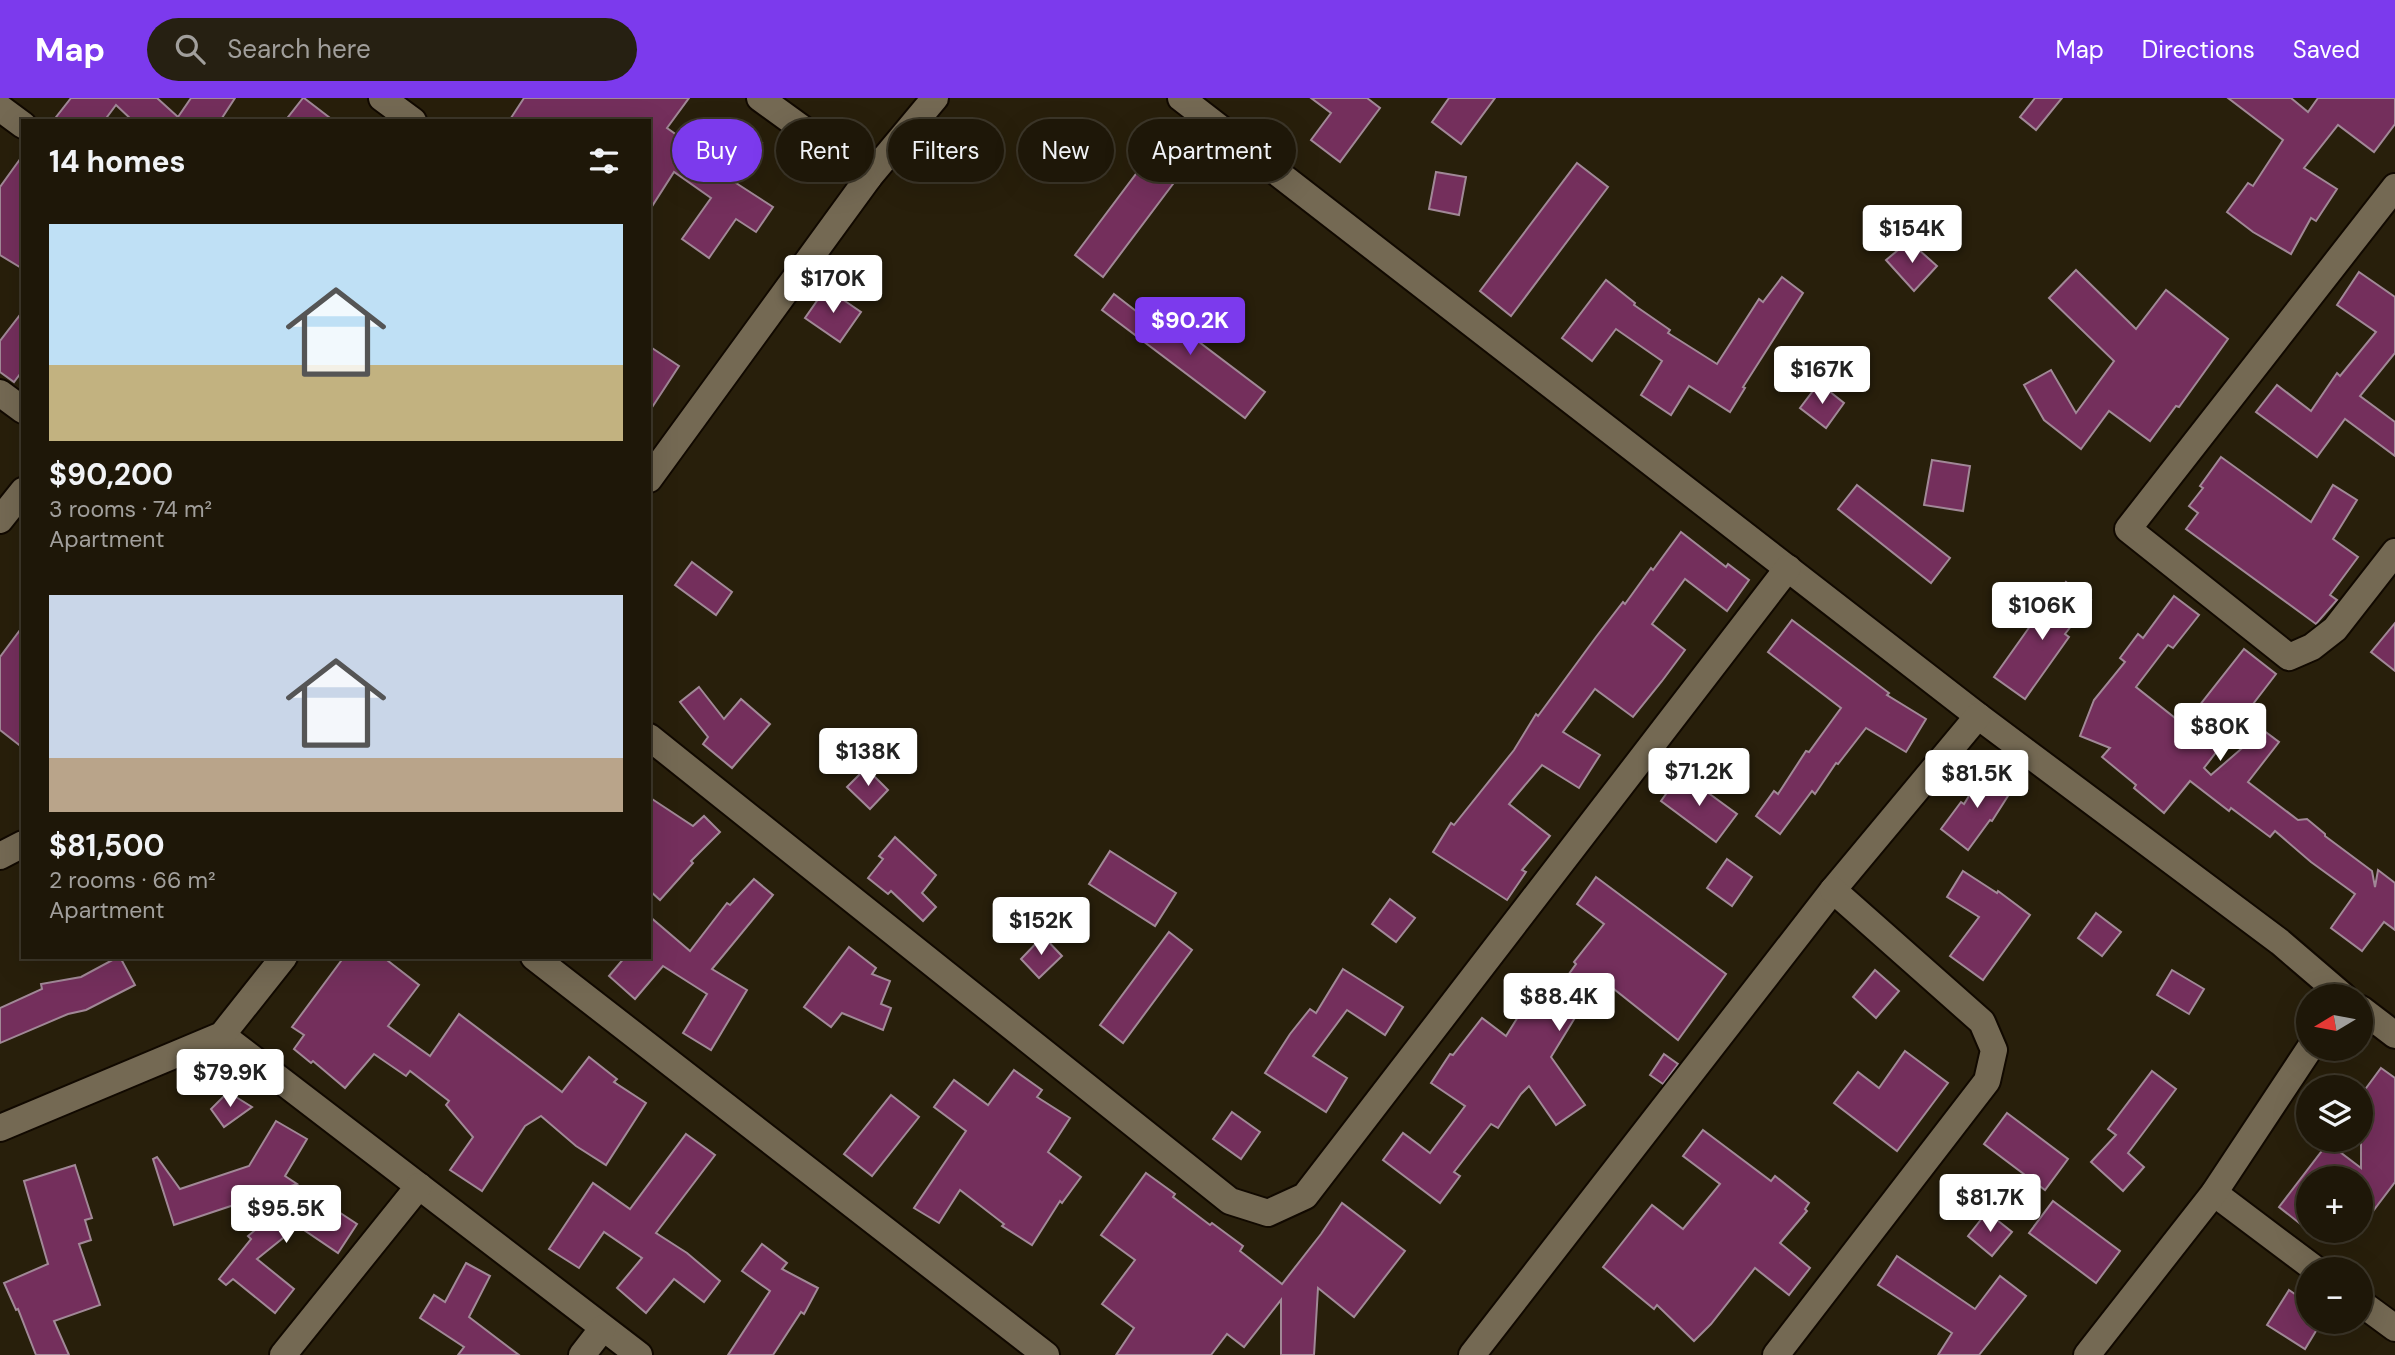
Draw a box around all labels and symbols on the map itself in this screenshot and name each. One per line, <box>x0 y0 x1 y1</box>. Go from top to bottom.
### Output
pin: $154K <box>1863 206 1961 265</box>
pin: $170K <box>784 256 882 315</box>
pin: $90.2K <box>1133 298 1247 357</box>
pin: $167K <box>1773 346 1871 406</box>
pin: $106K <box>1993 582 2091 642</box>
pin: $80K <box>2179 704 2261 763</box>
pin: $138K <box>819 728 917 788</box>
pin: $71.2K <box>1642 748 1756 808</box>
pin: $81.5K <box>1920 750 2034 810</box>
pin: $152K <box>992 898 1090 957</box>
pin: $88.4K <box>1502 974 1616 1033</box>
north arrow <box>2296 984 2373 1060</box>
pin: $79.9K <box>173 1049 287 1109</box>
pin: $81.7K <box>1933 1174 2047 1234</box>
pin: $95.5K <box>229 1186 343 1245</box>

